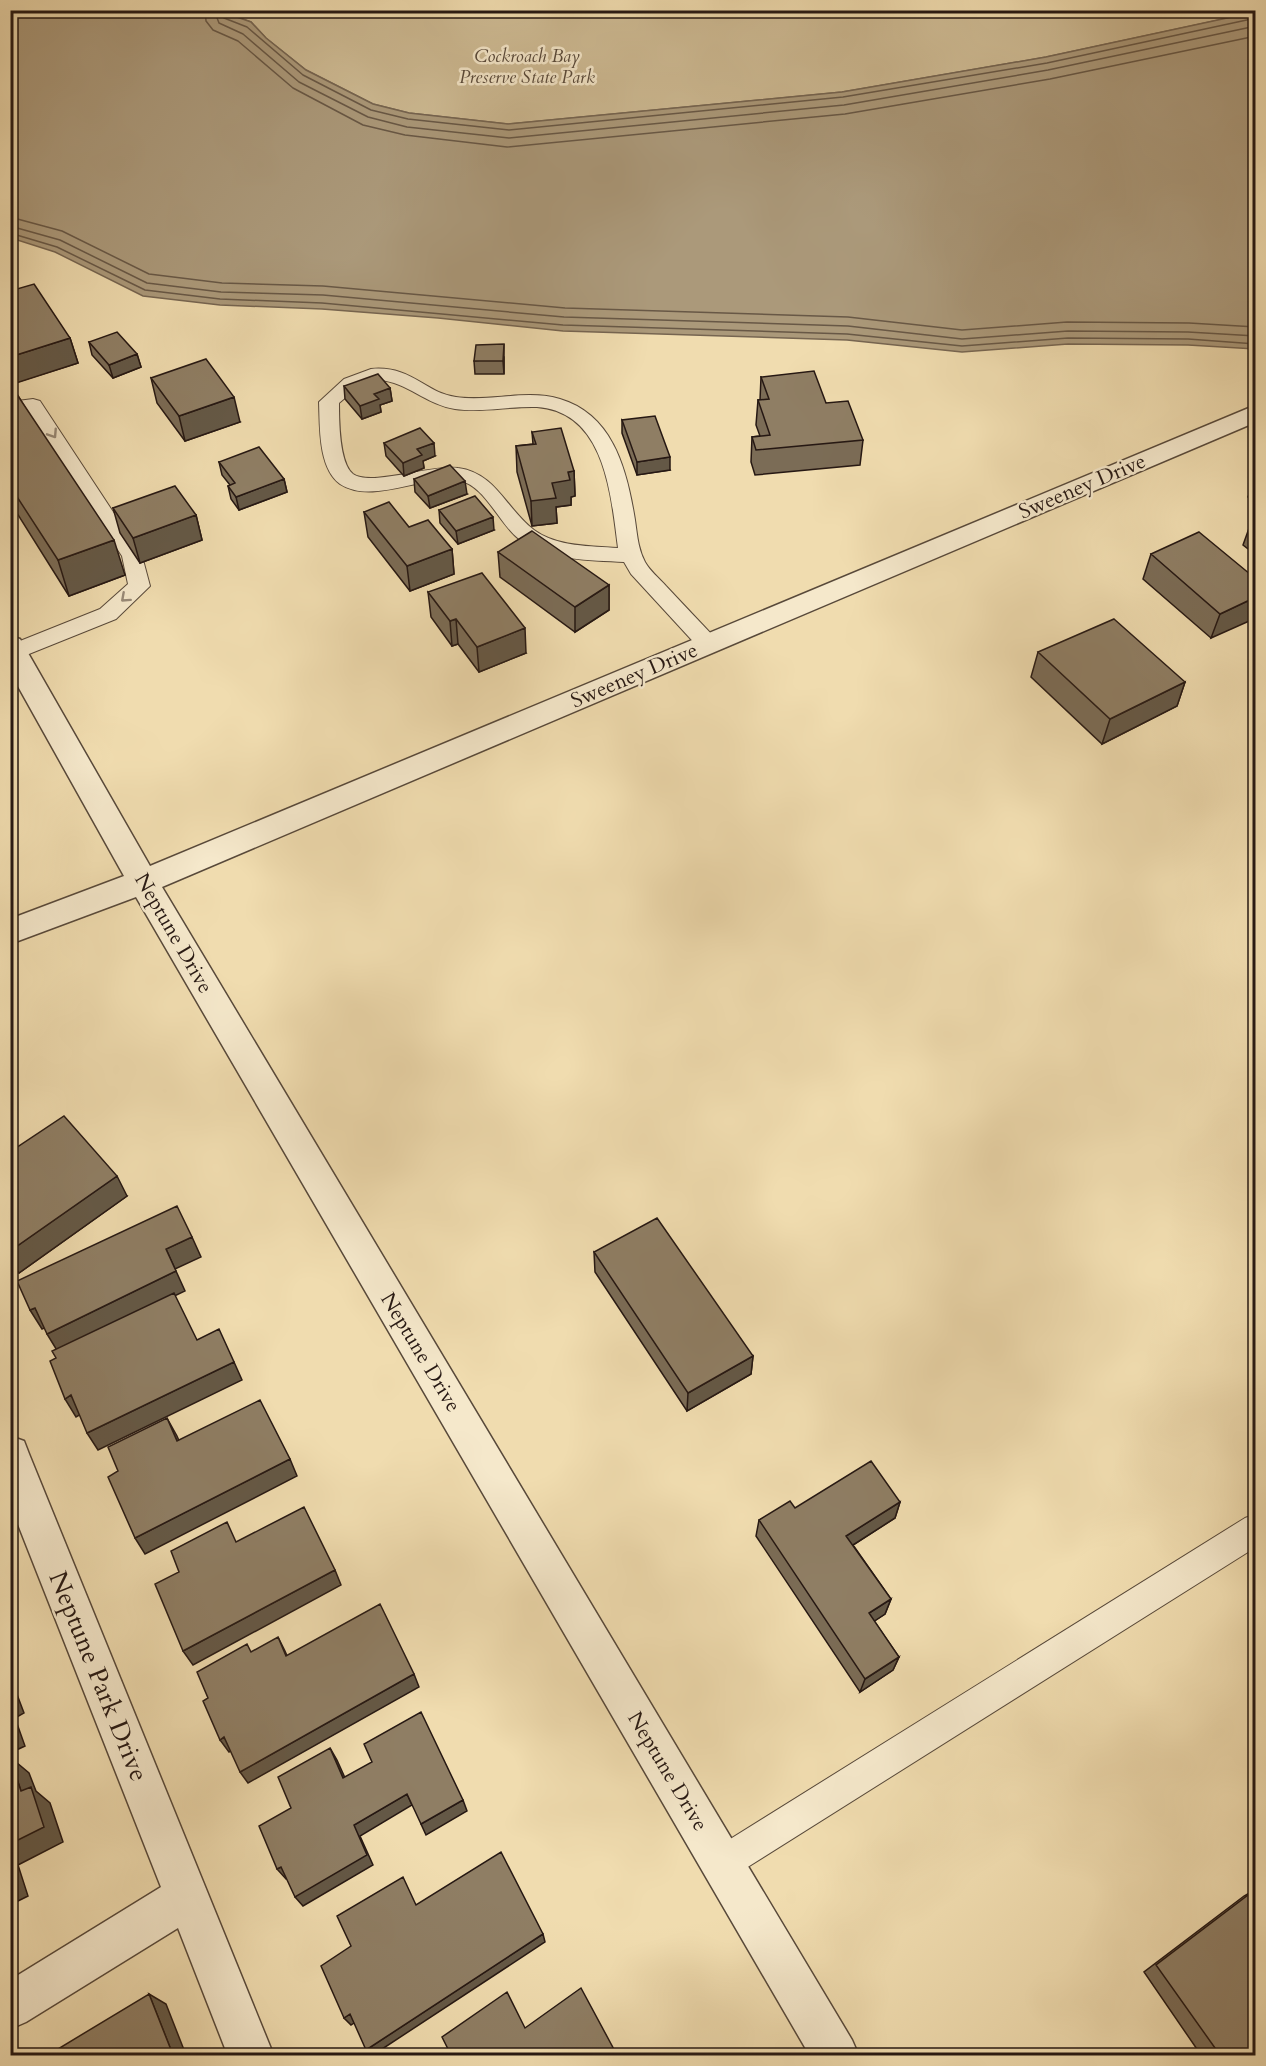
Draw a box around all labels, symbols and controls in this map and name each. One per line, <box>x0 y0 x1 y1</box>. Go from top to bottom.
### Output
park label: Cockroach Bay Preserve State Park <box>459 44 595 90</box>
one-way arrow <box>46 428 57 439</box>
street label: Sweeney Drive <box>1014 447 1150 526</box>
one-way arrow <box>121 591 132 602</box>
street label: Sweeney Drive <box>566 636 702 715</box>
street label: Neptune Drive <box>127 868 220 999</box>
street label: Neptune Drive <box>373 1287 468 1417</box>
street label: Neptune Park Drive <box>40 1566 157 1786</box>
street label: Neptune Drive <box>620 1706 715 1836</box>

